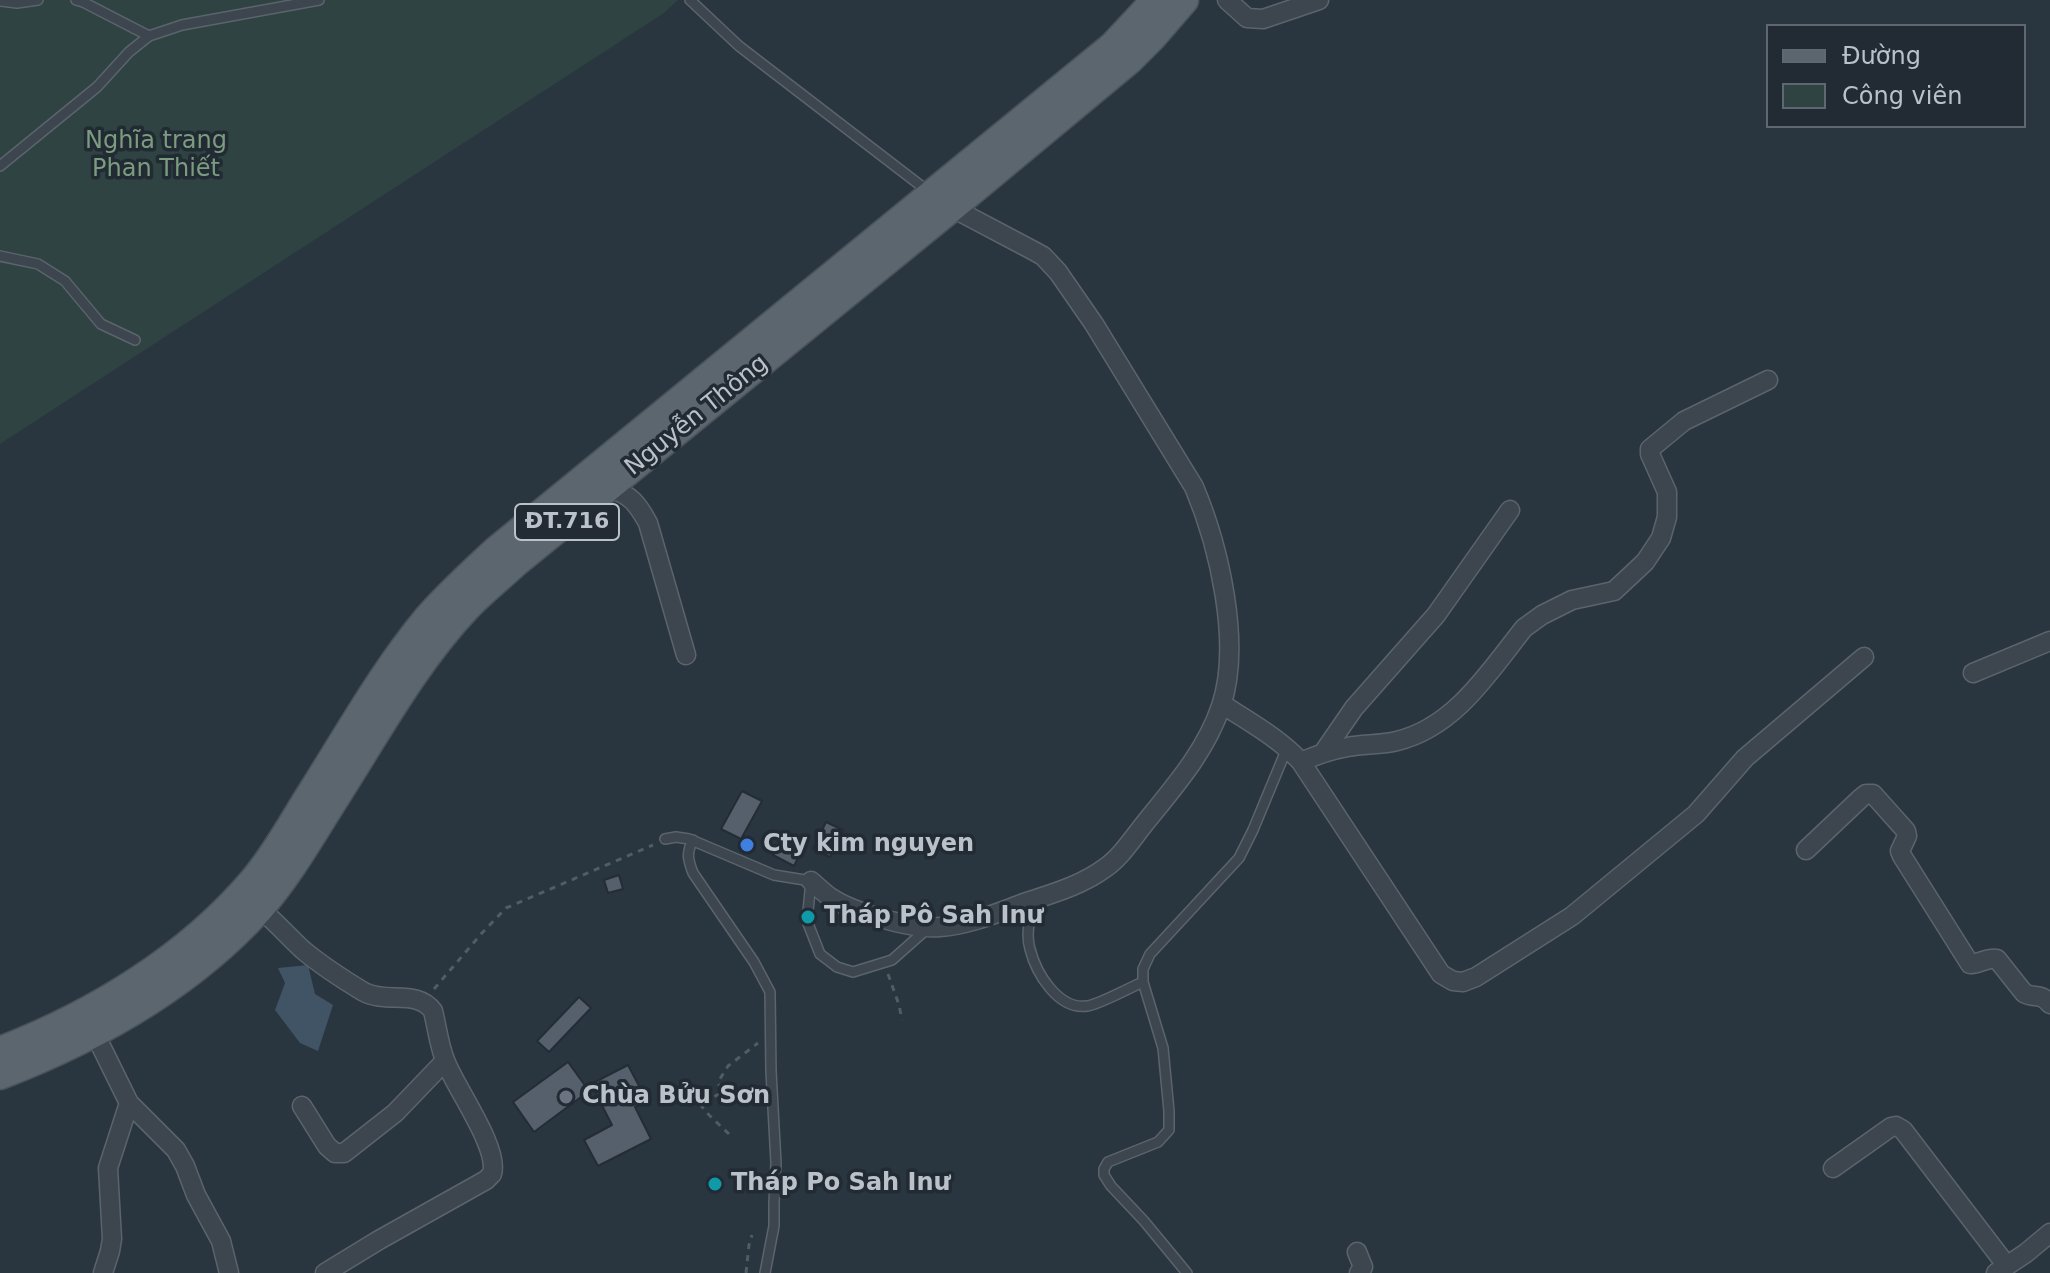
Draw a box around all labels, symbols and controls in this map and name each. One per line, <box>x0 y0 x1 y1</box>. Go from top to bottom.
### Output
legend <box>1766 24 2026 128</box>
text: Đường <box>1842 42 1921 70</box>
text: Công viên <box>1842 82 1962 110</box>
park label: Nghĩa trang Phan Thiết <box>85 128 227 184</box>
street label: Nguyễn Thông <box>620 350 774 482</box>
road number: ĐT.716 <box>515 504 619 540</box>
place label: Cty kim nguyen <box>763 831 974 859</box>
marker: Cty kim nguyen <box>738 836 756 854</box>
place label: Tháp Pô Sah Inư <box>824 903 1044 931</box>
marker: Tháp Pô Sah Inư <box>799 908 817 926</box>
place label: Chùa Bửu Sơn <box>582 1083 770 1111</box>
marker: Chùa Bửu Sơn <box>557 1088 575 1106</box>
place label: Tháp Po Sah Inư <box>731 1170 951 1198</box>
marker: Tháp Po Sah Inư <box>706 1175 724 1193</box>

